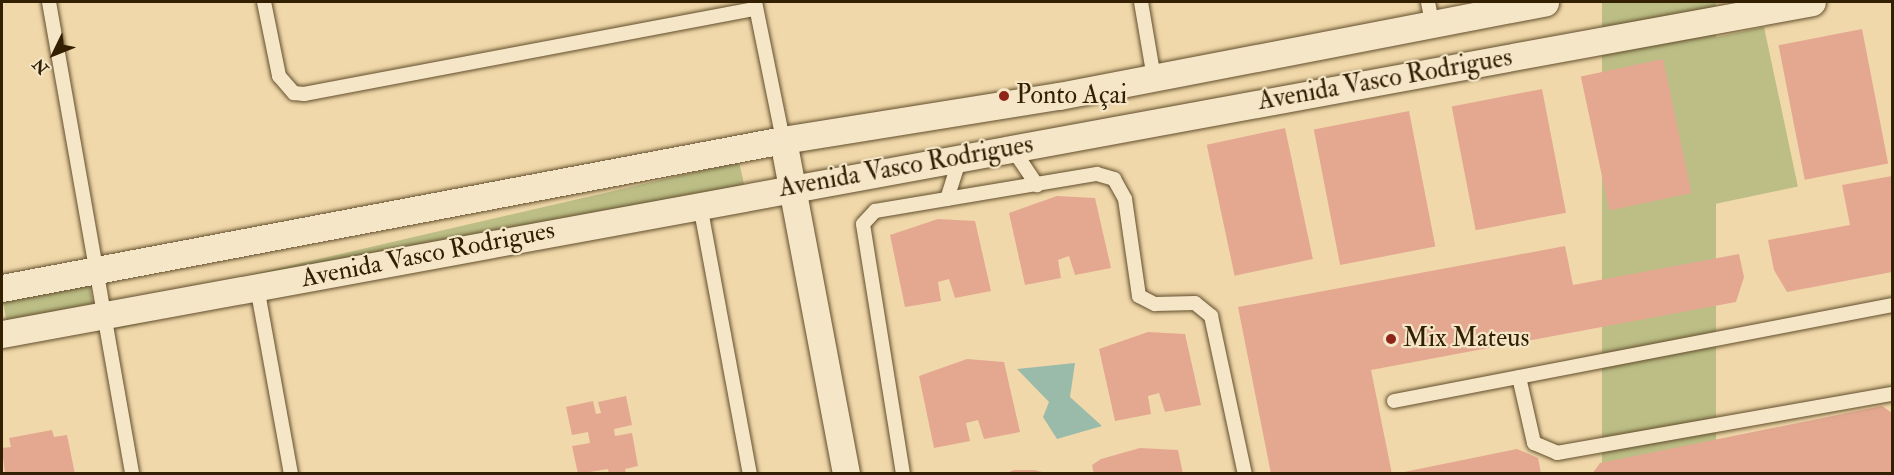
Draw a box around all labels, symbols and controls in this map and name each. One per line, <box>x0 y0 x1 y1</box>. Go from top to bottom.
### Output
north arrow <box>24 24 84 84</box>
street label: Avenida Vasco Rodrigues <box>1255 42 1515 118</box>
text: N <box>29 54 53 78</box>
place label: Ponto Açai <box>1016 80 1127 112</box>
marker: Ponto Açai <box>997 89 1011 103</box>
street label: Avenida Vasco Rodrigues <box>776 129 1036 205</box>
street label: Avenida Vasco Rodrigues <box>299 215 557 295</box>
place label: Mix Mateus <box>1403 323 1529 355</box>
marker: Mix Mateus <box>1384 332 1398 346</box>

